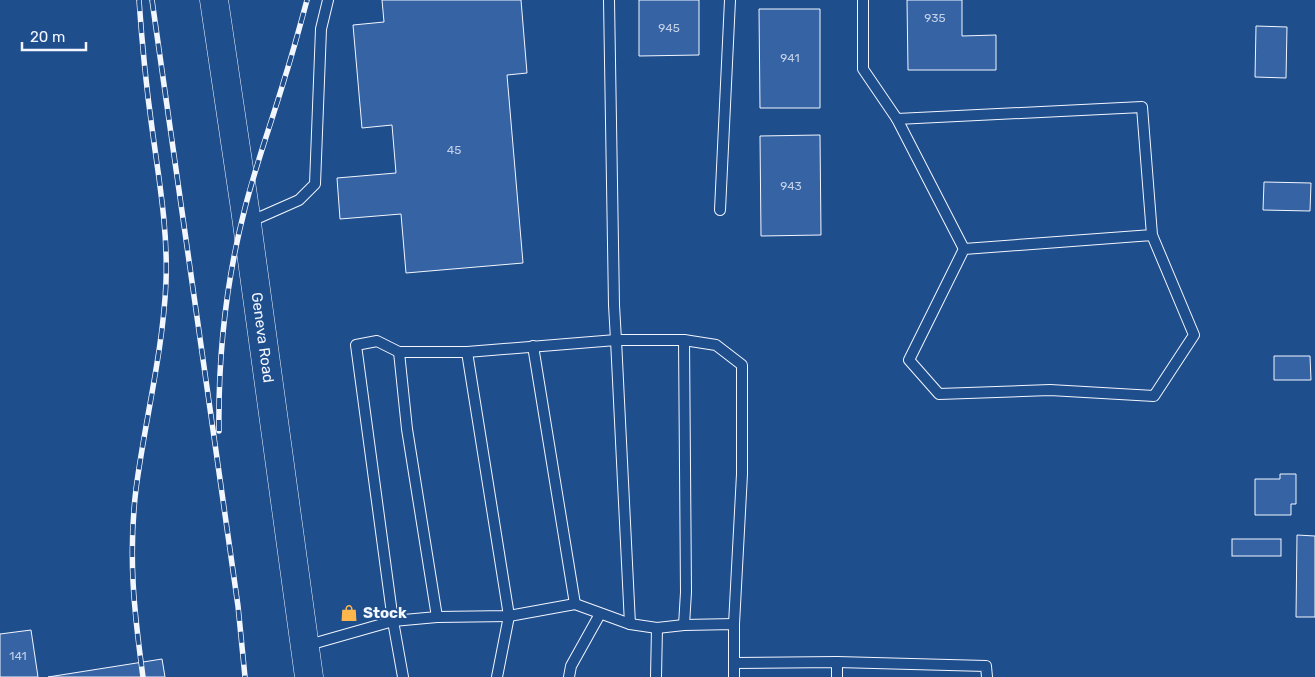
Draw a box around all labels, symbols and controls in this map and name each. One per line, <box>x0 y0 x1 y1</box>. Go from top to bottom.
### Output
house number: 935 <box>924 11 946 25</box>
scale bar <box>22 20 86 52</box>
house number: 945 <box>658 21 680 35</box>
text: 20 m <box>30 28 65 46</box>
house number: 941 <box>780 51 800 65</box>
house number: 45 <box>447 143 461 157</box>
house number: 943 <box>780 179 802 193</box>
street label: Geneva Road <box>247 291 278 384</box>
shop icon: Stock <box>339 603 359 623</box>
place label: Stock <box>363 604 407 622</box>
house number: 141 <box>9 649 27 663</box>

